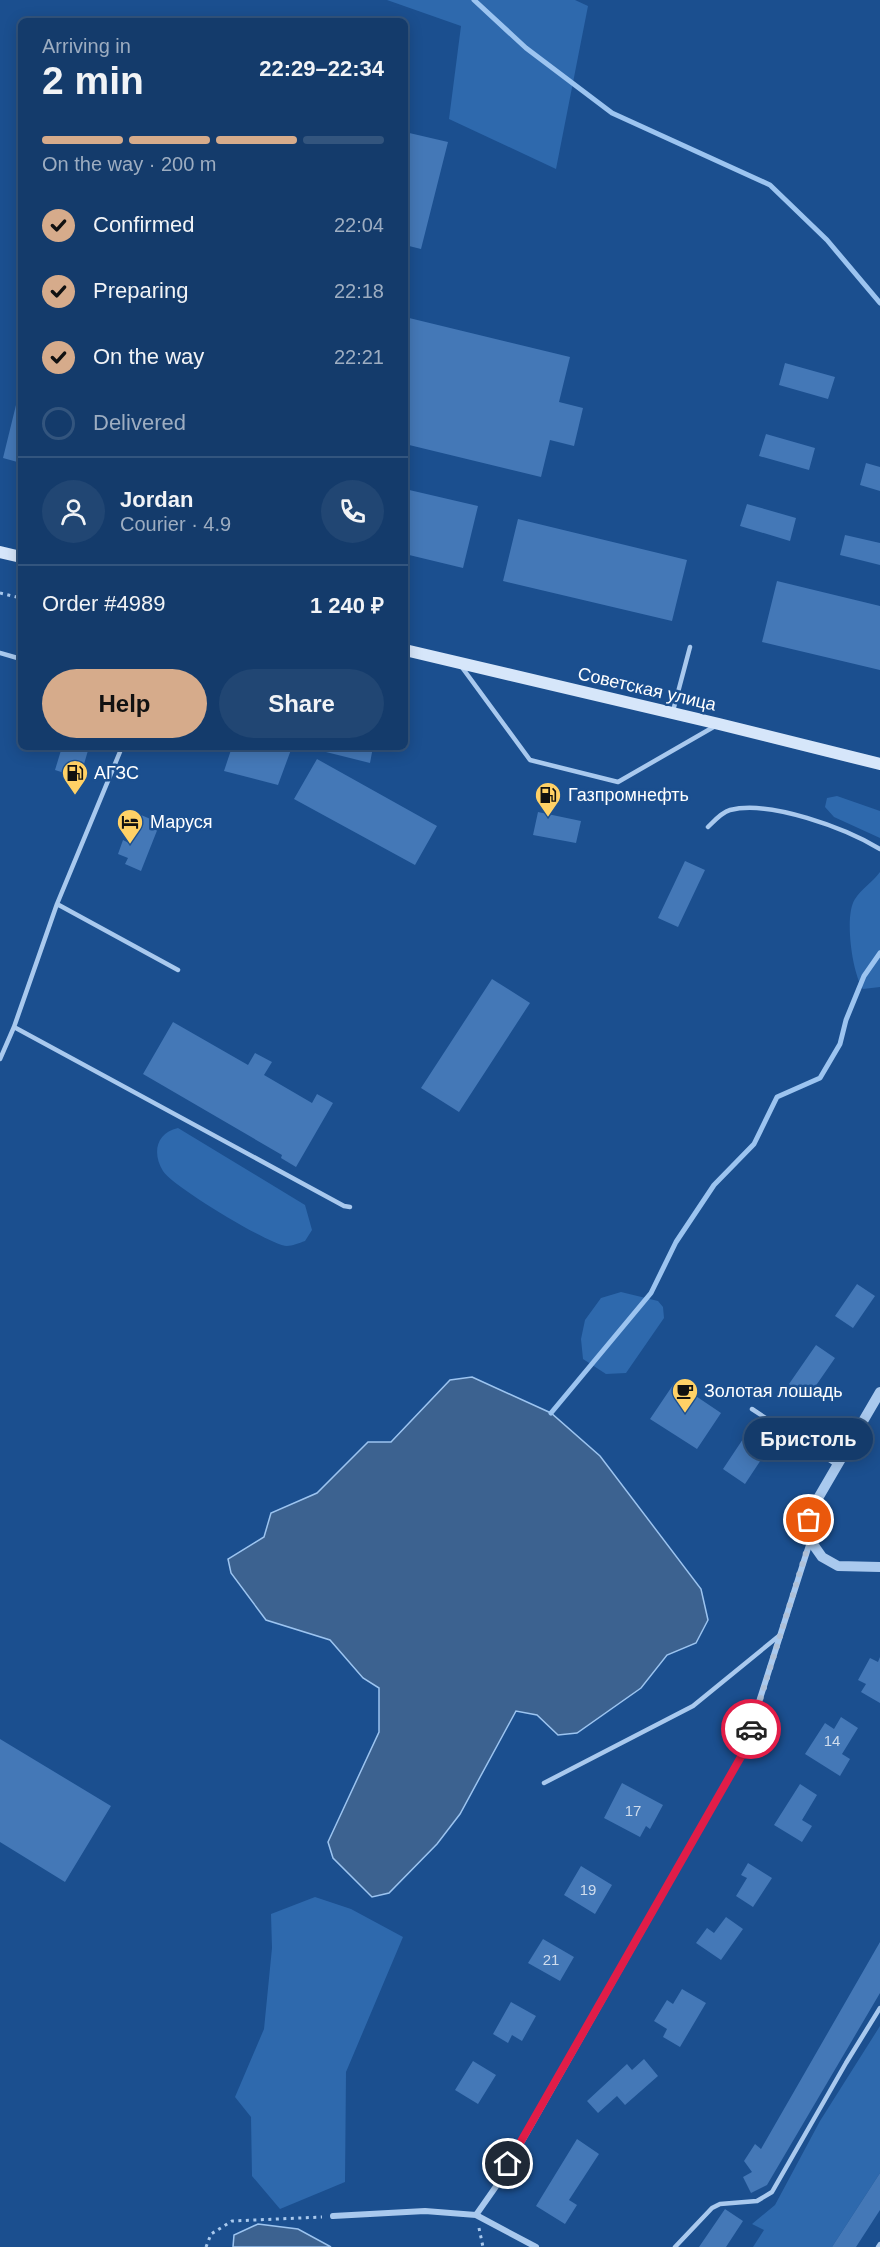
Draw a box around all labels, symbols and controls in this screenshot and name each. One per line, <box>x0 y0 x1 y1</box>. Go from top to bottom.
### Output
text: Arriving in <box>42 35 131 57</box>
text: 22:29–22:34 <box>259 56 384 81</box>
text: 2 min <box>42 59 144 102</box>
text: On the way · 200 m <box>42 153 217 175</box>
icon: check <box>42 209 75 242</box>
text: Confirmed <box>93 212 194 237</box>
text: 22:04 <box>334 214 384 236</box>
icon: check <box>42 275 75 308</box>
text: Preparing <box>93 278 188 303</box>
text: 22:18 <box>334 280 384 302</box>
icon: check <box>42 341 75 374</box>
text: On the way <box>93 344 204 369</box>
text: 22:21 <box>334 346 384 368</box>
text: Delivered <box>93 410 186 435</box>
button: person <box>42 480 105 543</box>
button: phone <box>321 480 384 543</box>
text: Jordan <box>120 487 193 512</box>
text: Courier · 4.9 <box>120 513 231 535</box>
text: Order #4989 <box>42 591 166 616</box>
text: 1 240 ₽ <box>310 593 384 618</box>
street label: Советская улица <box>576 663 719 715</box>
button: Help <box>42 669 207 738</box>
button: Share <box>219 669 384 738</box>
fuel station icon: АГЗС <box>60 758 90 796</box>
place label: АГЗС <box>94 763 139 783</box>
fuel station icon: Газпромнефть <box>533 780 563 818</box>
place label: Газпромнефть <box>568 785 689 805</box>
hotel icon: Маруся <box>115 807 145 845</box>
place label: Маруся <box>150 812 213 832</box>
cafe icon: Золотая лошадь <box>670 1376 700 1414</box>
place label: Золотая лошадь <box>704 1381 843 1401</box>
callout: Бристоль <box>744 1418 874 1460</box>
text: Бристоль <box>760 1428 857 1450</box>
pin <box>783 1494 834 1545</box>
icon: bag <box>792 1503 825 1536</box>
courier <box>721 1699 781 1759</box>
icon: car <box>735 1713 768 1746</box>
house number: 14 <box>824 1732 840 1749</box>
house number: 17 <box>625 1802 641 1819</box>
house number: 19 <box>580 1881 596 1898</box>
house number: 21 <box>543 1951 559 1968</box>
pin <box>482 2138 533 2189</box>
icon: home <box>491 2147 524 2180</box>

